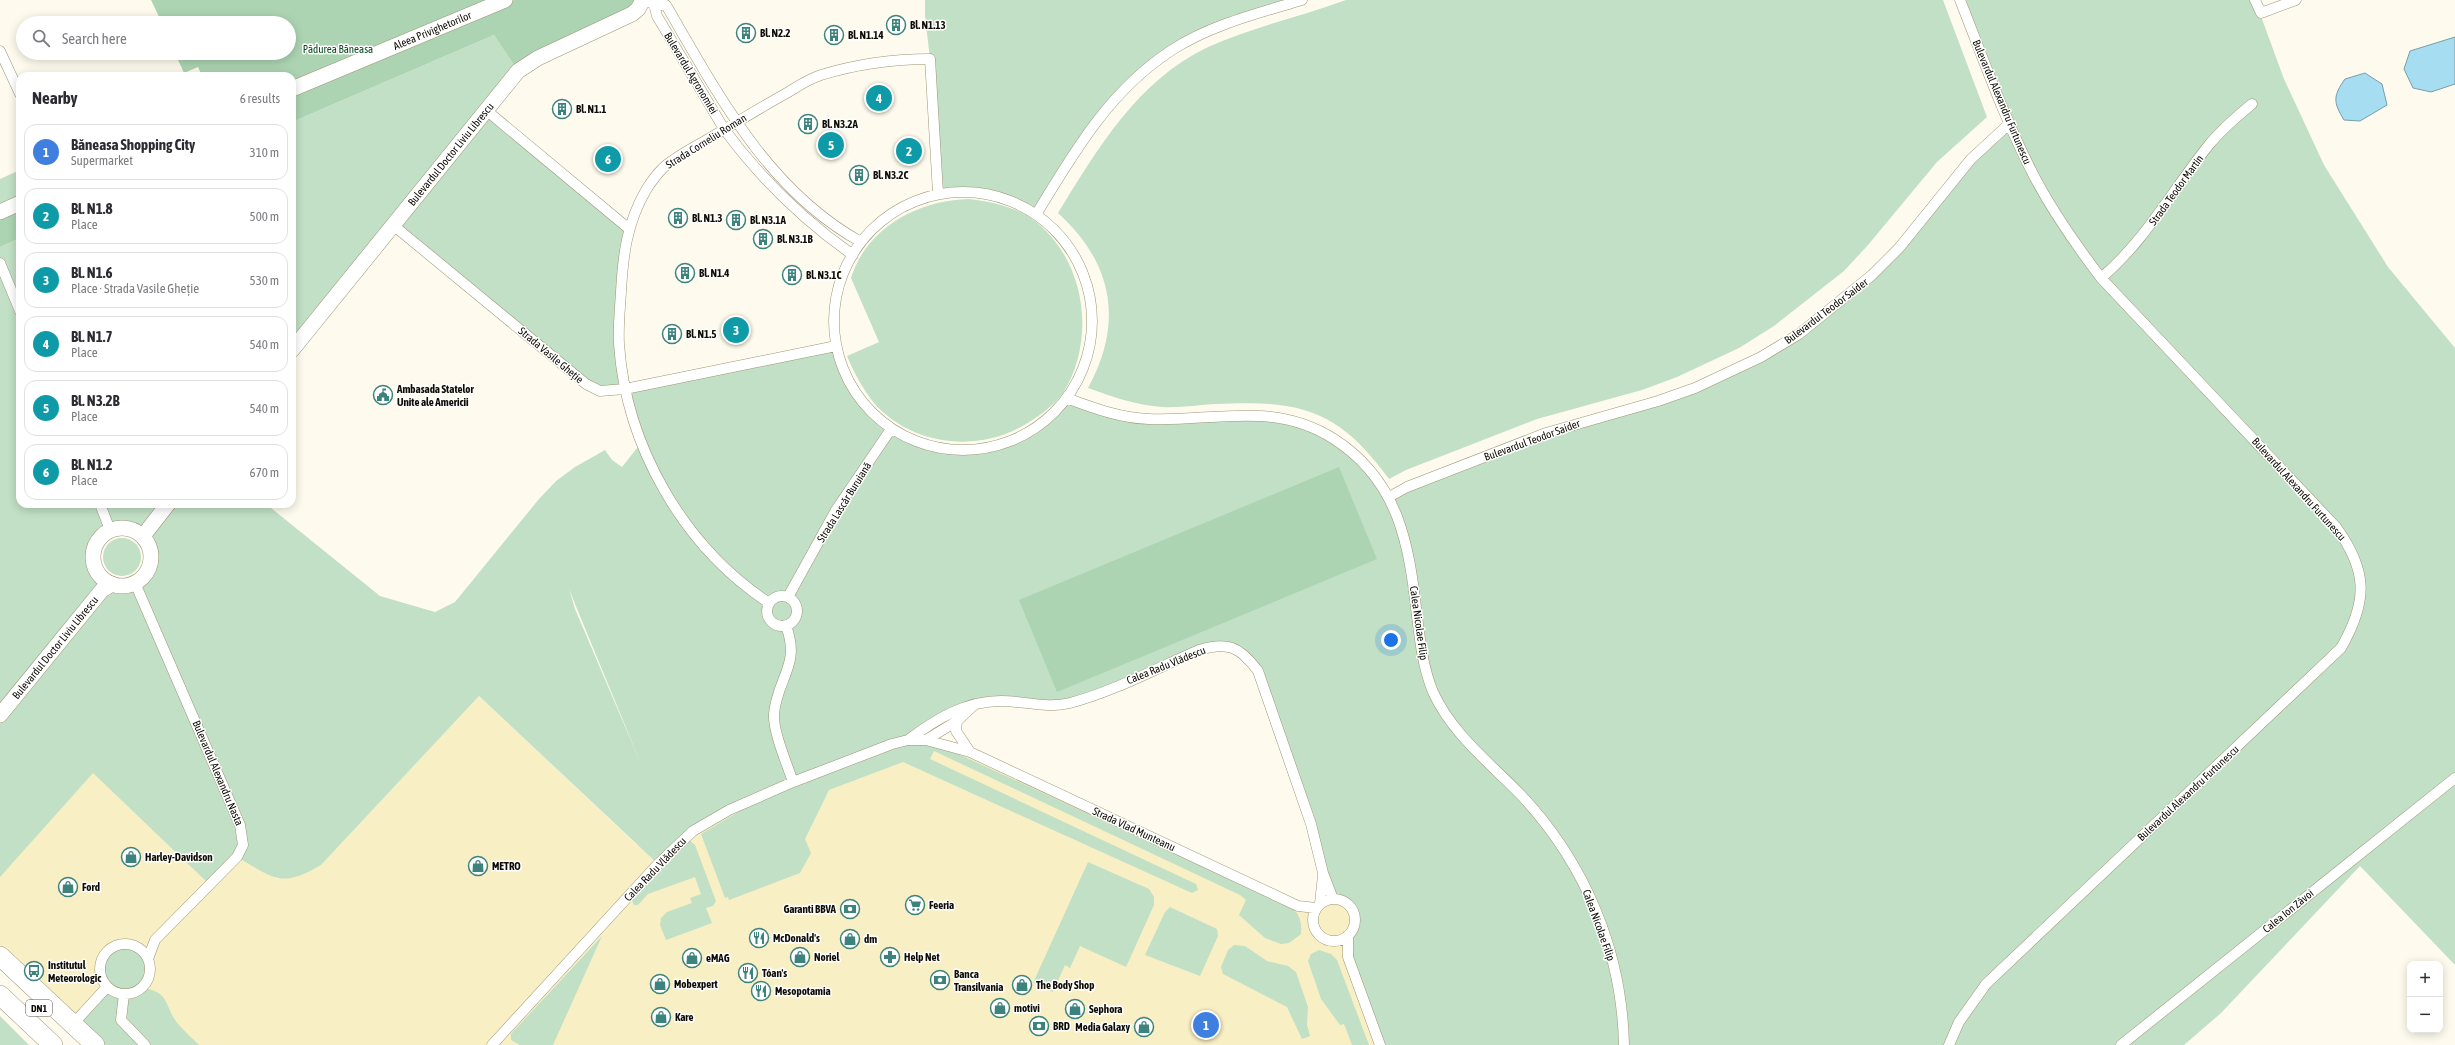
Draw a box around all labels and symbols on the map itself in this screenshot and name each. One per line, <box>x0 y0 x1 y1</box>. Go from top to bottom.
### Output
street label: Aleea Privighetorilor <box>391 9 474 52</box>
building icon: Bl. N1.13 <box>885 14 907 36</box>
place label: Bl. N1.13 <box>910 19 946 31</box>
building icon: Bl. N2.2 <box>735 22 757 44</box>
building icon: Bl. N1.14 <box>823 24 845 46</box>
place label: Bl. N2.2 <box>760 27 790 39</box>
place label: Bl. N1.14 <box>848 29 884 41</box>
street label: Bulevardul Agronomiei <box>662 30 720 116</box>
street label: Bulevardul Alexandru Furtunescu <box>1970 38 2034 166</box>
park label: Pădurea Băneasa <box>303 43 373 55</box>
pin: 4 <box>866 83 892 113</box>
building icon: Bl. N1.1 <box>551 98 573 120</box>
street label: Bulevardul Doctor Liviu Librescu <box>405 100 496 208</box>
place label: Bl. N1.1 <box>576 103 606 115</box>
street label: Strada Corneliu Roman <box>663 111 749 171</box>
building icon: Bl. N3.2A <box>797 113 819 135</box>
place label: Bl. N3.2A <box>822 118 858 130</box>
pin: 5 <box>818 130 844 160</box>
pin: 2 <box>896 136 922 166</box>
pin: 6 <box>595 144 621 174</box>
street label: Strada Teodor Martin <box>2147 153 2205 227</box>
building icon: Bl. N3.2C <box>848 164 870 186</box>
place label: Bl. N3.2C <box>873 169 908 181</box>
building icon: Bl. N1.3 <box>667 207 689 229</box>
building icon: Bl. N3.1A <box>725 209 747 231</box>
place label: Bl. N1.3 <box>692 212 722 224</box>
place label: Bl. N3.1A <box>750 214 786 226</box>
building icon: Bl. N3.1B <box>752 228 774 250</box>
place label: Bl. N3.1B <box>777 233 813 245</box>
building icon: Bl. N1.4 <box>674 262 696 284</box>
building icon: Bl. N3.1C <box>781 264 803 286</box>
place label: Bl. N1.4 <box>699 267 729 279</box>
place label: Bl. N3.1C <box>806 269 841 281</box>
street label: Bulevardul Teodor Saider <box>1782 275 1871 346</box>
pin: 3 <box>723 315 749 345</box>
building icon: Bl. N1.5 <box>661 323 683 345</box>
street label: Strada Vasile Gheție <box>516 325 586 385</box>
place label: Bl. N1.5 <box>686 328 716 340</box>
place label: Ambasada Statelor Unite ale Americii <box>396 383 474 408</box>
public building icon: Ambasada Statelor Unite ale Americii <box>372 384 394 406</box>
street label: Bulevardul Teodor Saider <box>1482 417 1582 463</box>
street label: Bulevardul Alexandru Furtunescu <box>2250 435 2348 543</box>
street label: Strada Lascăr Buruiană <box>814 460 874 544</box>
street label: Calea Nicolae Filip <box>1408 585 1430 661</box>
street label: Bulevardul Doctor Liviu Librescu <box>10 594 100 701</box>
your location <box>1381 630 1401 650</box>
street label: Calea Radu Vlădescu <box>1125 644 1207 686</box>
street label: Bulevardul Alexandru Nasta <box>190 719 246 827</box>
street label: Bulevardul Alexandru Furtunescu <box>2135 743 2241 843</box>
street label: Strada Vlad Munteanu <box>1091 805 1177 853</box>
street label: Calea Radu Vlădescu <box>621 835 689 903</box>
shop icon: Harley-Davidson <box>120 846 142 868</box>
place label: Harley-Davidson <box>145 851 213 863</box>
shop icon: METRO <box>467 855 489 877</box>
place label: METRO <box>492 860 521 872</box>
shop icon: Ford <box>57 876 79 898</box>
place label: Ford <box>82 881 100 893</box>
street label: Calea Ion Zăvoi <box>2260 887 2316 935</box>
street label: Calea Nicolae Filip <box>1581 888 1617 962</box>
supermarket icon: Feeria <box>904 894 926 916</box>
bank icon: Garanti BBVA <box>839 898 861 920</box>
place label: Feeria <box>929 899 954 911</box>
place label: Garanti BBVA <box>783 903 837 915</box>
restaurant icon: McDonald's <box>748 927 770 949</box>
shop icon: dm <box>839 928 861 950</box>
place label: McDonald's <box>773 932 820 944</box>
place label: dm <box>864 933 877 945</box>
shop icon: Noriel <box>789 946 811 968</box>
pharmacy icon: Help Net <box>879 946 901 968</box>
shop icon: eMAG <box>681 947 703 969</box>
place label: Noriel <box>814 951 840 963</box>
place label: Help Net <box>904 951 941 963</box>
place label: eMAG <box>706 952 730 964</box>
place label: Institutul Meteorologic <box>48 959 102 984</box>
bus stop icon: Institutul Meteorologic <box>23 960 45 982</box>
restaurant icon: Tóan's <box>737 962 759 984</box>
place label: Tóan's <box>762 967 787 979</box>
place label: Banca Transilvania <box>954 968 1003 993</box>
bank icon: Banca Transilvania <box>929 969 951 991</box>
shop icon: Mobexpert <box>649 973 671 995</box>
shop icon: The Body Shop <box>1011 974 1033 996</box>
place label: Mobexpert <box>674 978 718 990</box>
place label: The Body Shop <box>1036 979 1094 991</box>
restaurant icon: Mesopotamia <box>750 980 772 1002</box>
place label: Mesopotamia <box>775 985 831 997</box>
shop icon: motivi <box>989 997 1011 1019</box>
shop icon: Sephora <box>1064 998 1086 1020</box>
road number: DN1 <box>26 1000 52 1016</box>
place label: motivi <box>1014 1002 1040 1014</box>
place label: Sephora <box>1089 1003 1122 1015</box>
shop icon: Kare <box>650 1006 672 1028</box>
pin: 1 <box>1193 1010 1219 1040</box>
place label: Kare <box>675 1011 694 1023</box>
bank icon: BRD <box>1028 1015 1050 1037</box>
shop icon: Media Galaxy <box>1133 1016 1155 1038</box>
place label: BRD <box>1053 1020 1070 1032</box>
place label: Media Galaxy <box>1075 1021 1130 1033</box>

